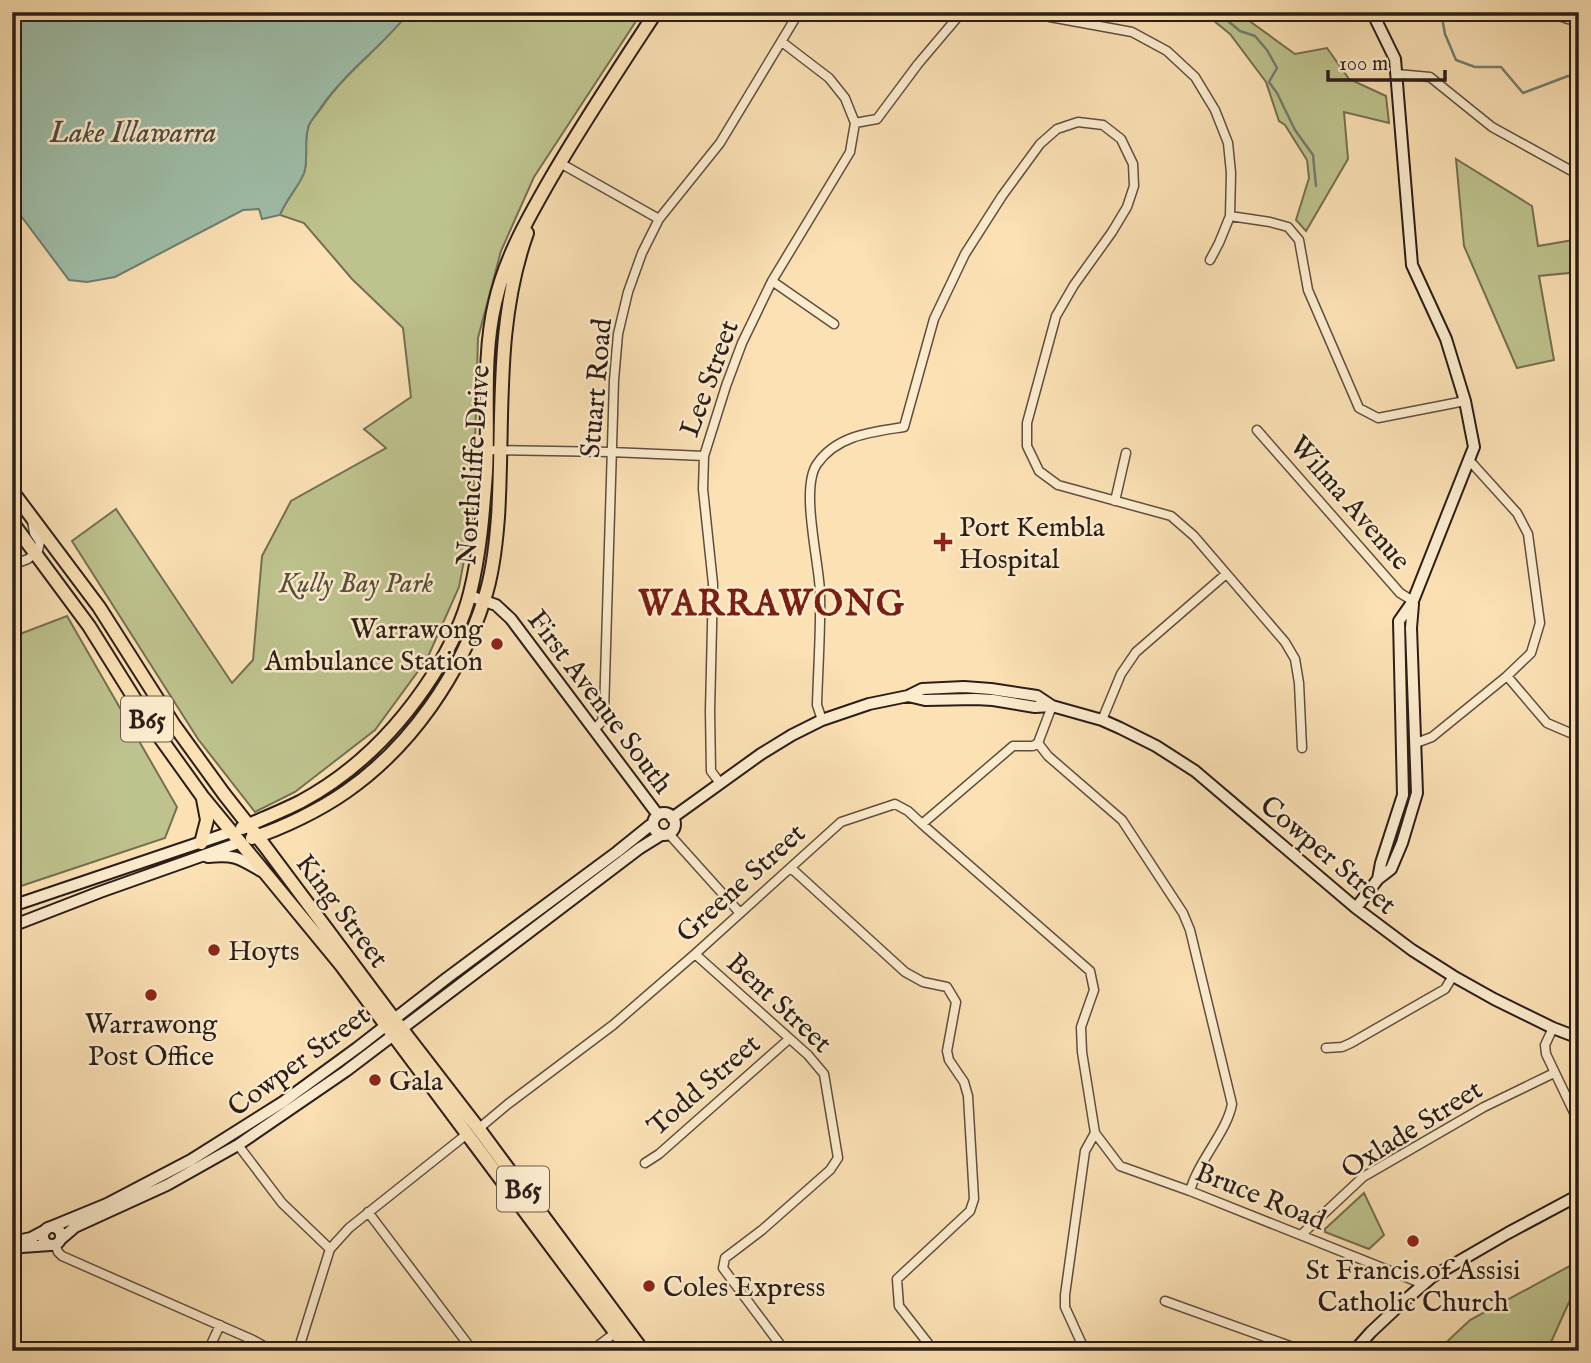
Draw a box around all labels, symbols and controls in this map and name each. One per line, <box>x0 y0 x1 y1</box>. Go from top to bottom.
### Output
scale bar <box>1328 38 1446 82</box>
text: 100 m <box>1339 51 1388 78</box>
water label: Lake Illawarra <box>48 115 217 153</box>
street label: Lee Street <box>673 315 748 442</box>
street label: Stuart Road <box>574 317 621 459</box>
street label: Northcliffe Drive <box>450 363 499 567</box>
street label: Wilma Avenue <box>1281 429 1417 578</box>
place label: Port Kembla Hospital <box>959 511 1106 578</box>
marker: Port Kembla Hospital <box>933 532 953 552</box>
park label: Kully Bay Park <box>278 567 433 602</box>
district label: WARRAWONG <box>637 583 906 628</box>
street label: First Avenue South <box>518 604 680 801</box>
place label: Warrawong Ambulance Station <box>264 613 484 680</box>
marker: Warrawong Ambulance Station <box>489 636 505 652</box>
road number: B65 <box>121 696 173 741</box>
street label: Cowper Street <box>1252 789 1403 923</box>
street label: Greene Street <box>670 817 814 951</box>
street label: King Street <box>287 848 395 976</box>
place label: Hoyts <box>228 935 300 970</box>
marker: Hoyts <box>206 942 222 958</box>
street label: Bent Street <box>718 946 839 1062</box>
marker: Warrawong Post Office <box>143 987 159 1003</box>
street label: Cowper Street <box>222 999 378 1125</box>
place label: Warrawong Post Office <box>85 1008 218 1075</box>
street label: Todd Street <box>641 1027 769 1145</box>
place label: Gala <box>389 1065 444 1100</box>
marker: Gala <box>367 1072 383 1088</box>
street label: Oxlade Street <box>1335 1073 1490 1187</box>
street label: Bruce Road <box>1190 1155 1330 1239</box>
road number: B65 <box>497 1166 549 1212</box>
marker: St Francis of Assisi Catholic Church <box>1405 1233 1421 1249</box>
place label: St Francis of Assisi Catholic Church <box>1306 1254 1520 1321</box>
place label: Coles Express <box>663 1271 825 1306</box>
marker: Coles Express <box>641 1278 657 1294</box>

